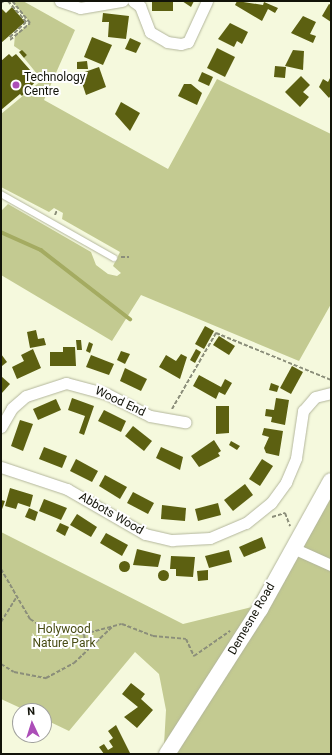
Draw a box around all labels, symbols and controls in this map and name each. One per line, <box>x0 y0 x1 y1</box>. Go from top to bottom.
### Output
place label: Technology Centre <box>24 71 85 99</box>
marker: Technology Centre <box>11 80 21 90</box>
street label: Wood End <box>92 384 148 420</box>
street label: Abbots Wood <box>76 490 146 538</box>
street label: Demesne Road <box>226 580 278 658</box>
park label: Holywood Nature Park <box>32 623 96 651</box>
north arrow <box>12 703 52 743</box>
text: N <box>27 705 36 718</box>

